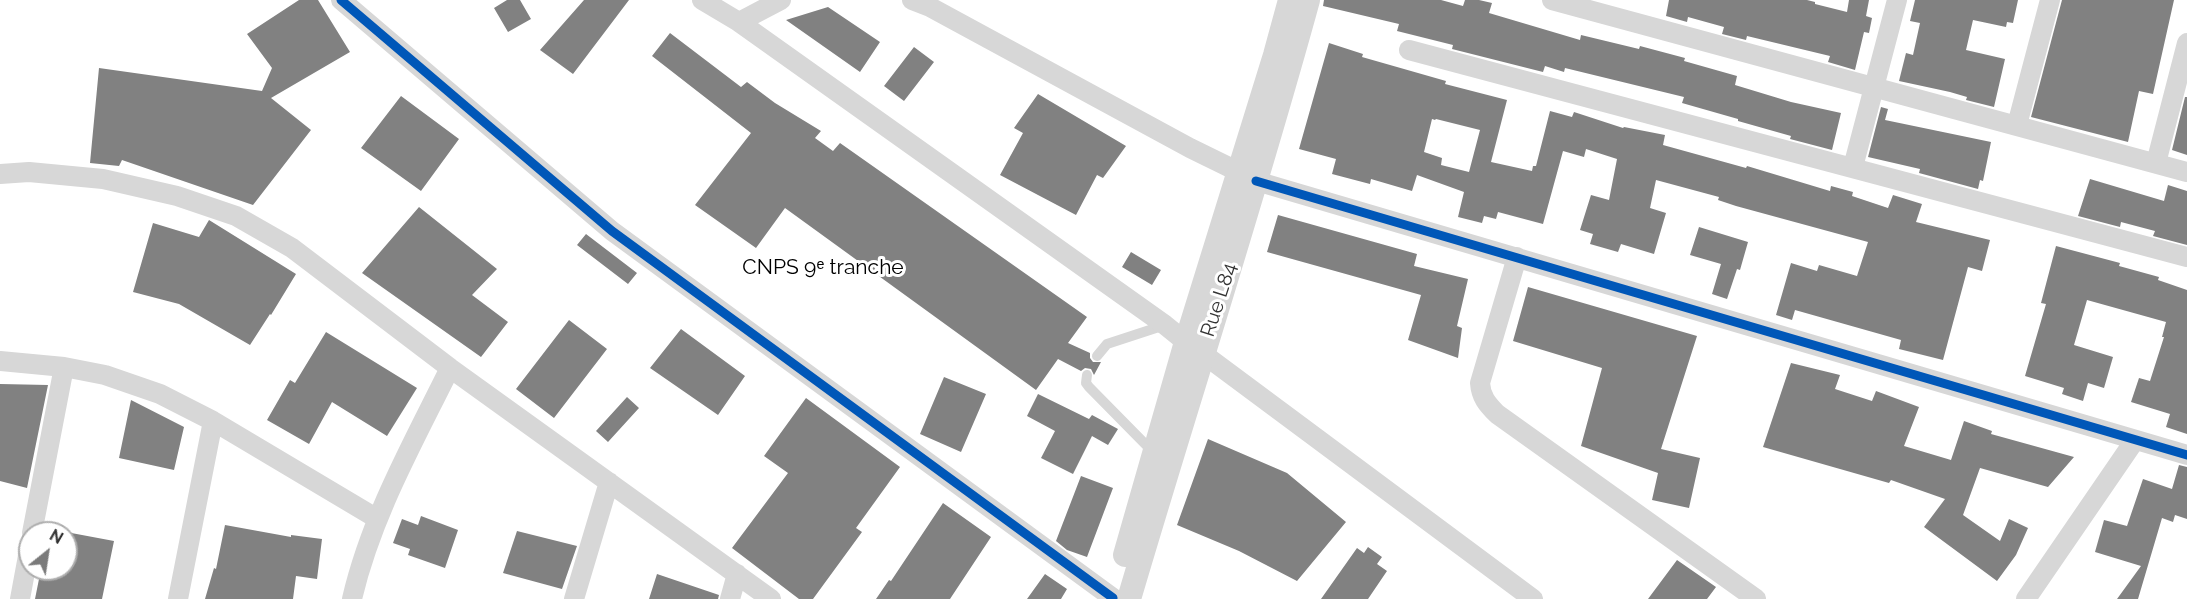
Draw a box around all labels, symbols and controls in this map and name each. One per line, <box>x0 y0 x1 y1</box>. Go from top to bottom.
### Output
district label: CNPS 9ᵉ tranche <box>742 255 904 281</box>
street label: Rue L84 <box>1196 260 1242 340</box>
north arrow <box>18 521 78 581</box>
text: N <box>46 525 66 548</box>

